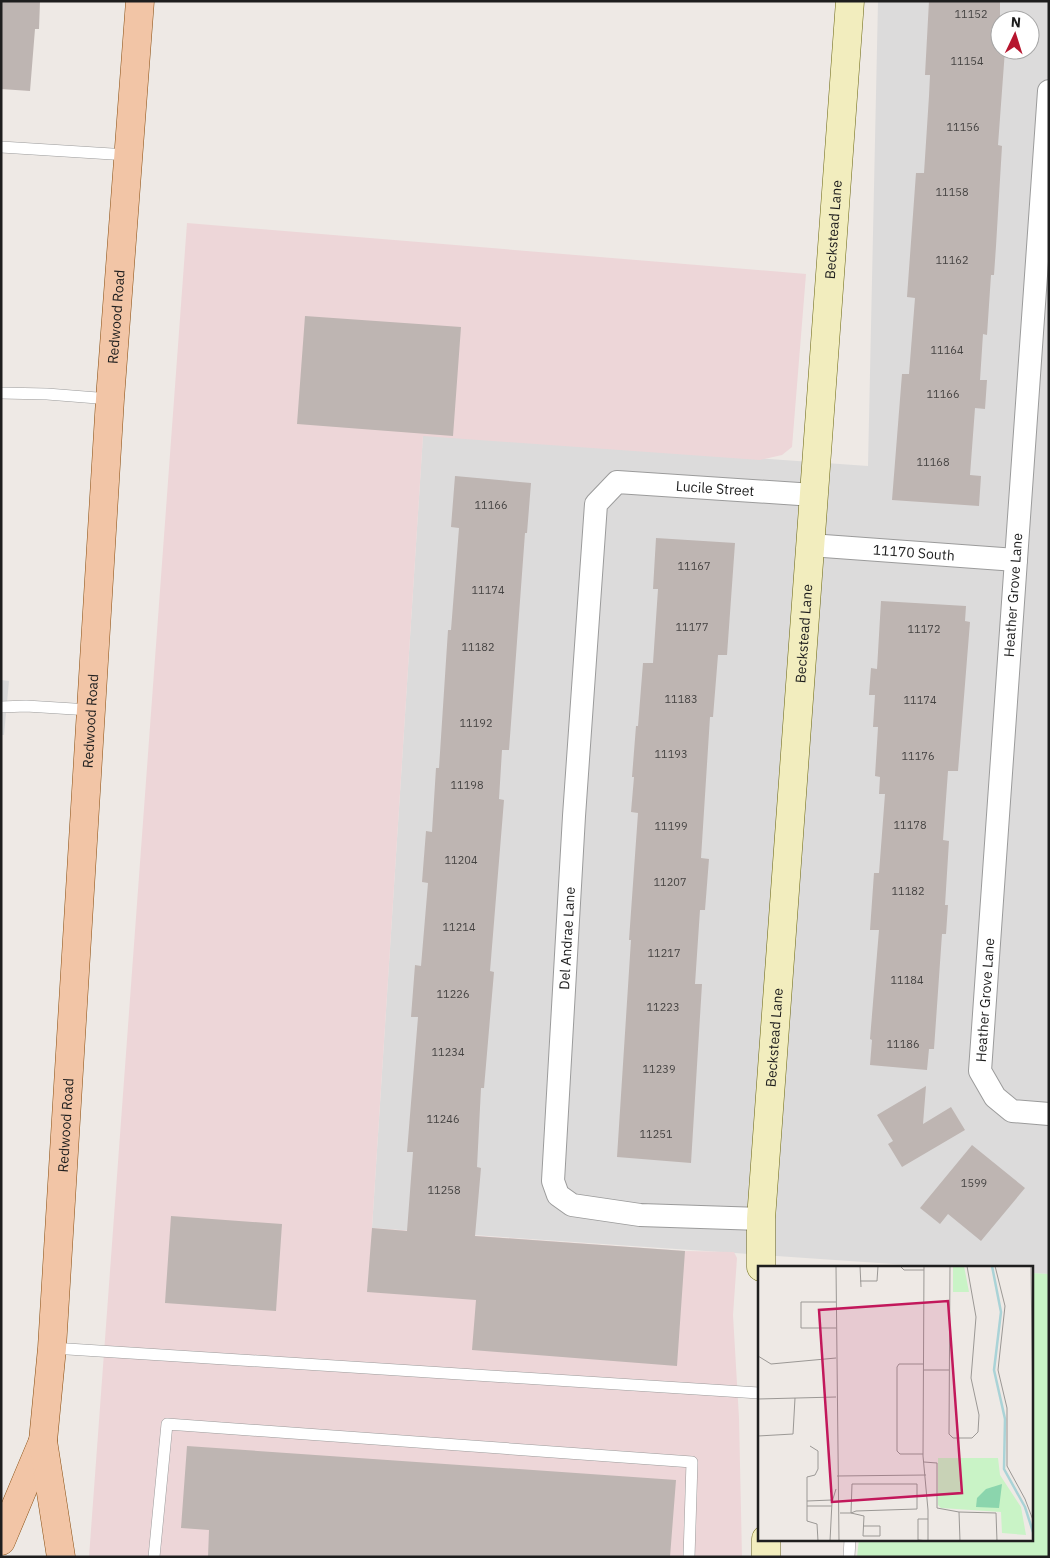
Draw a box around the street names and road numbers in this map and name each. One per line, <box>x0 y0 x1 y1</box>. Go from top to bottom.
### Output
street label: Beckstead Lane <box>821 179 846 280</box>
street label: Redwood Road <box>104 269 129 365</box>
street label: Lucile Street <box>675 477 755 500</box>
street label: Heather Grove Lane <box>1000 532 1026 658</box>
street label: 11170 South <box>872 541 955 565</box>
street label: Beckstead Lane <box>791 583 816 684</box>
street label: Redwood Road <box>78 673 102 769</box>
street label: Del Andrae Lane <box>555 886 579 990</box>
street label: Heather Grove Lane <box>972 937 998 1063</box>
street label: Beckstead Lane <box>762 987 787 1088</box>
street label: Redwood Road <box>54 1077 77 1173</box>

